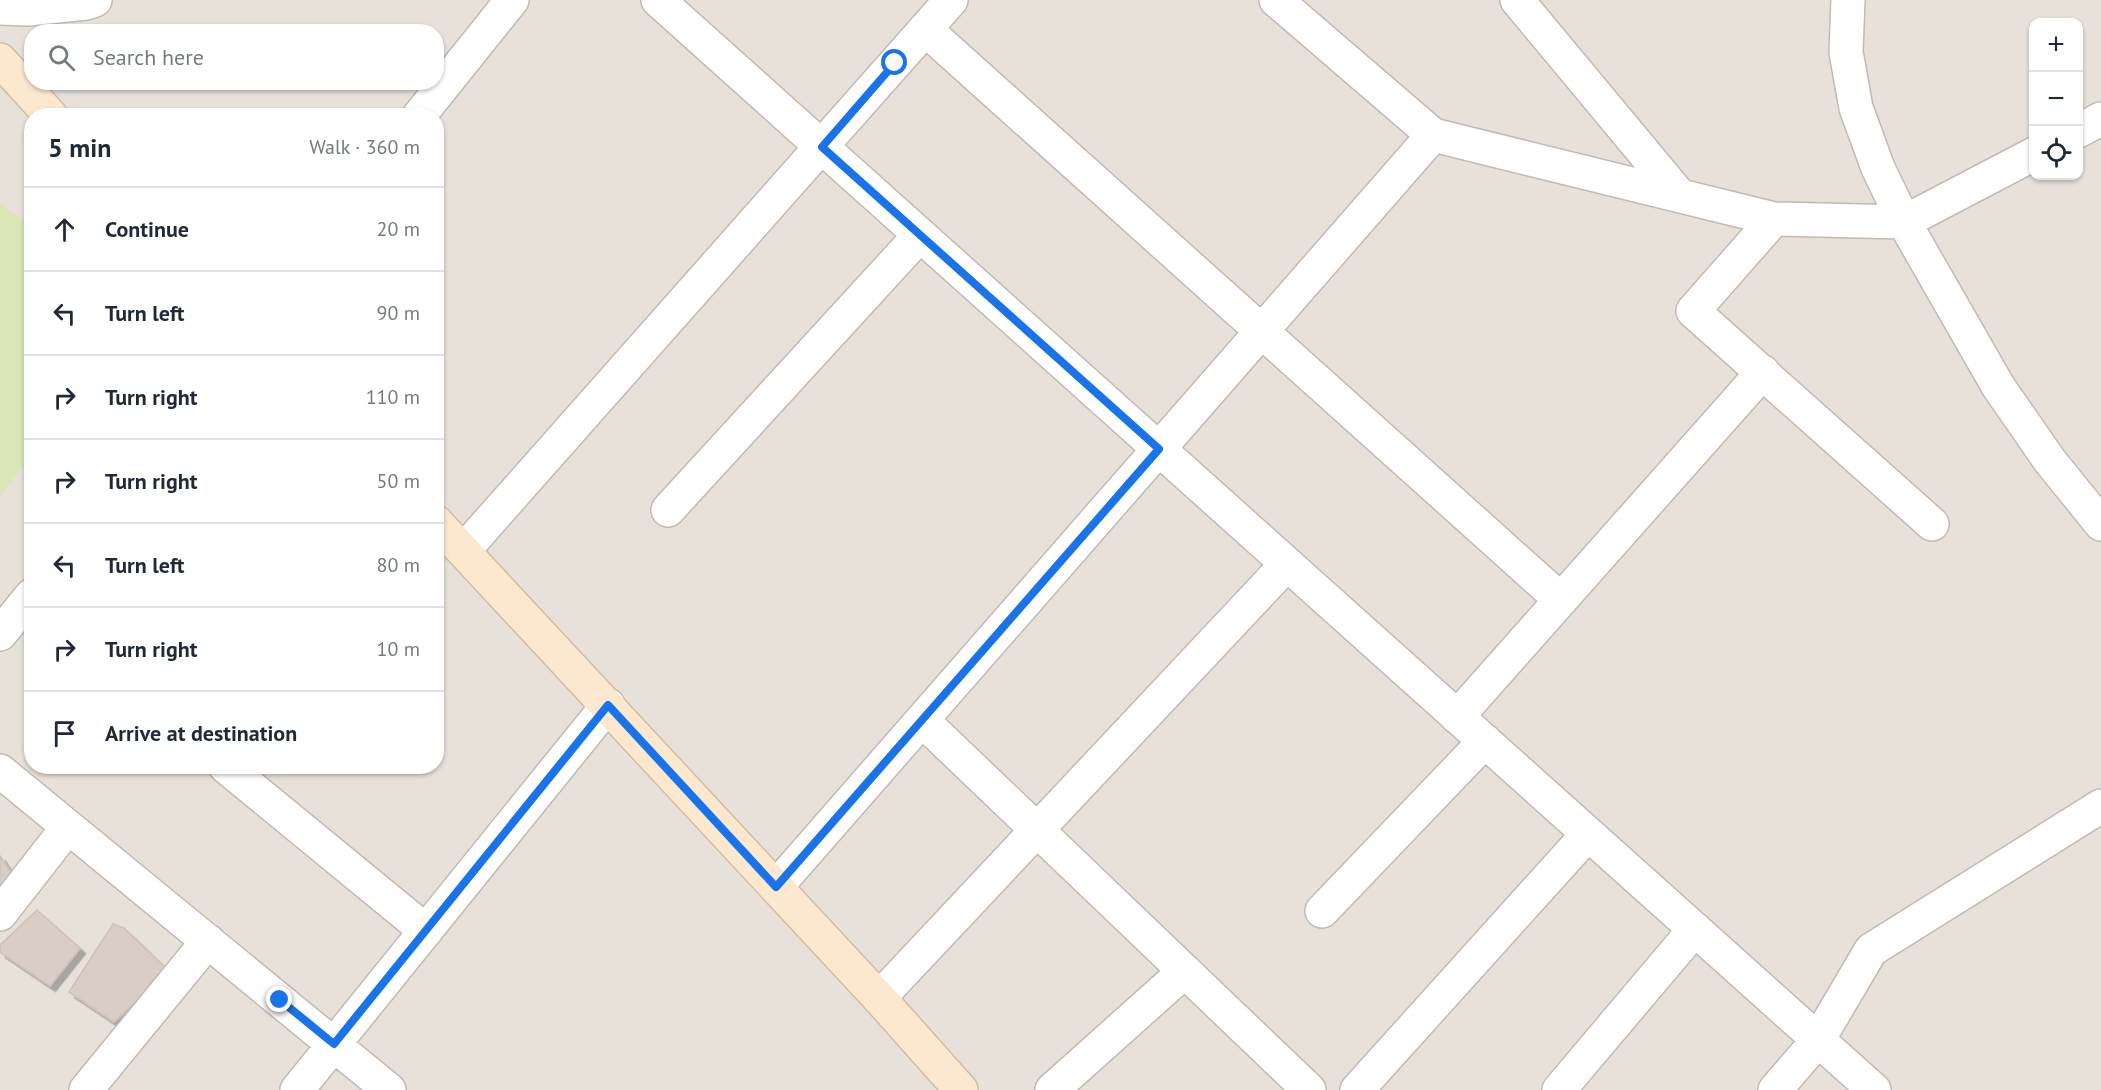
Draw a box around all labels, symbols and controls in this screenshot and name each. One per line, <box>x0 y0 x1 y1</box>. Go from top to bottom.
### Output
map controls <box>2029 18 2083 180</box>
button: + <box>2029 18 2083 72</box>
search box <box>24 24 444 90</box>
icon: search <box>45 41 78 74</box>
text: Search here <box>93 43 204 71</box>
route start <box>881 49 907 75</box>
button: − <box>2029 72 2083 126</box>
button: locate <box>2029 126 2083 180</box>
text: 5 min <box>48 131 111 164</box>
text: Walk · 360 m <box>309 134 420 160</box>
icon: ahead <box>48 213 81 246</box>
text: Continue <box>105 215 189 243</box>
text: 20 m <box>377 216 420 242</box>
icon: left <box>48 297 81 330</box>
text: Turn left <box>105 299 185 327</box>
text: 90 m <box>377 300 420 326</box>
icon: right <box>48 381 81 414</box>
text: Turn right <box>105 383 197 411</box>
text: 110 m <box>366 384 420 410</box>
icon: right <box>48 465 81 498</box>
text: Turn right <box>105 467 197 495</box>
text: 50 m <box>377 468 420 494</box>
icon: left <box>48 549 81 582</box>
text: Turn left <box>105 551 185 579</box>
text: 80 m <box>377 552 420 578</box>
icon: right <box>48 633 81 666</box>
text: Turn right <box>105 635 197 663</box>
text: 10 m <box>377 636 420 662</box>
icon: arrive <box>48 717 81 750</box>
text: Arrive at destination <box>105 719 297 747</box>
route end <box>266 986 292 1012</box>

